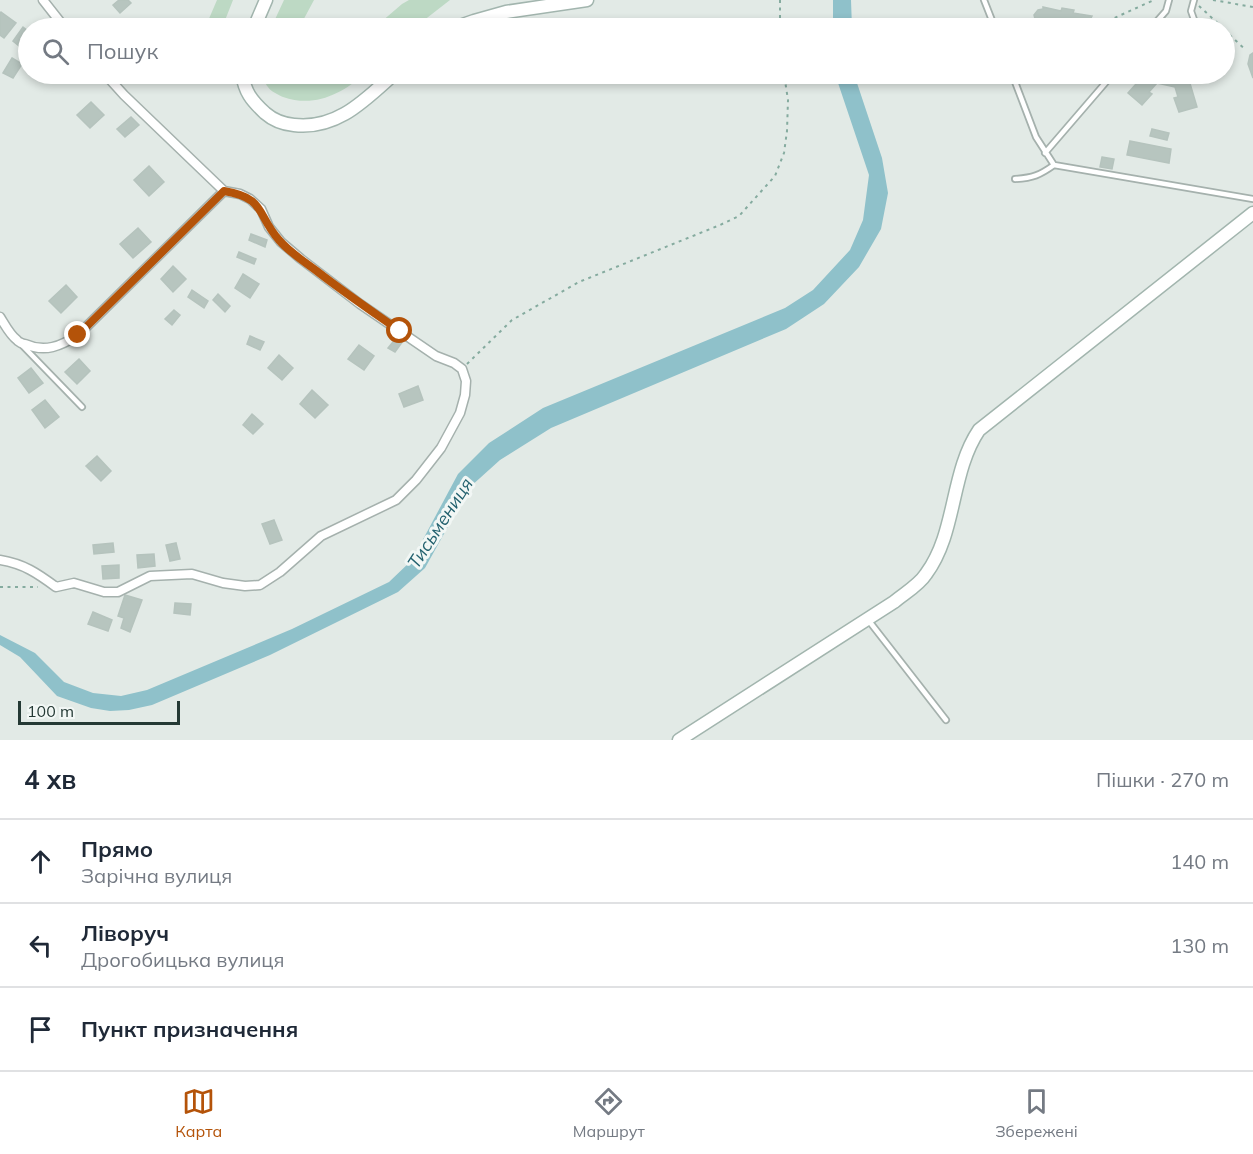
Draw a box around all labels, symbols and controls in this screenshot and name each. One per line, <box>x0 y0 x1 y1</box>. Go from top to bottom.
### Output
search box <box>18 18 1235 84</box>
icon: search <box>39 35 72 68</box>
text: Пошук <box>87 37 158 65</box>
route start <box>386 317 412 343</box>
route end <box>64 321 90 347</box>
water label: Тисьмениця <box>402 473 478 573</box>
scale bar <box>18 698 180 726</box>
text: 100 m <box>27 701 74 721</box>
text: 4 хв <box>24 763 76 796</box>
text: Пішки · 270 m <box>1096 767 1229 792</box>
text: Прямо <box>81 835 153 863</box>
icon: ahead <box>24 845 57 878</box>
text: 140 m <box>1170 849 1229 874</box>
text: Зарічна вулиця <box>81 863 232 888</box>
text: Ліворуч <box>81 919 169 947</box>
icon: left <box>24 929 57 962</box>
text: 130 m <box>1170 933 1229 958</box>
text: Дрогобицька вулиця <box>81 947 285 972</box>
icon: arrive <box>24 1013 57 1046</box>
text: Пункт призначення <box>81 1015 298 1043</box>
tab: Карта <box>175 1085 222 1141</box>
tab: Маршрут <box>573 1085 645 1141</box>
tab: Збережені <box>995 1085 1078 1141</box>

